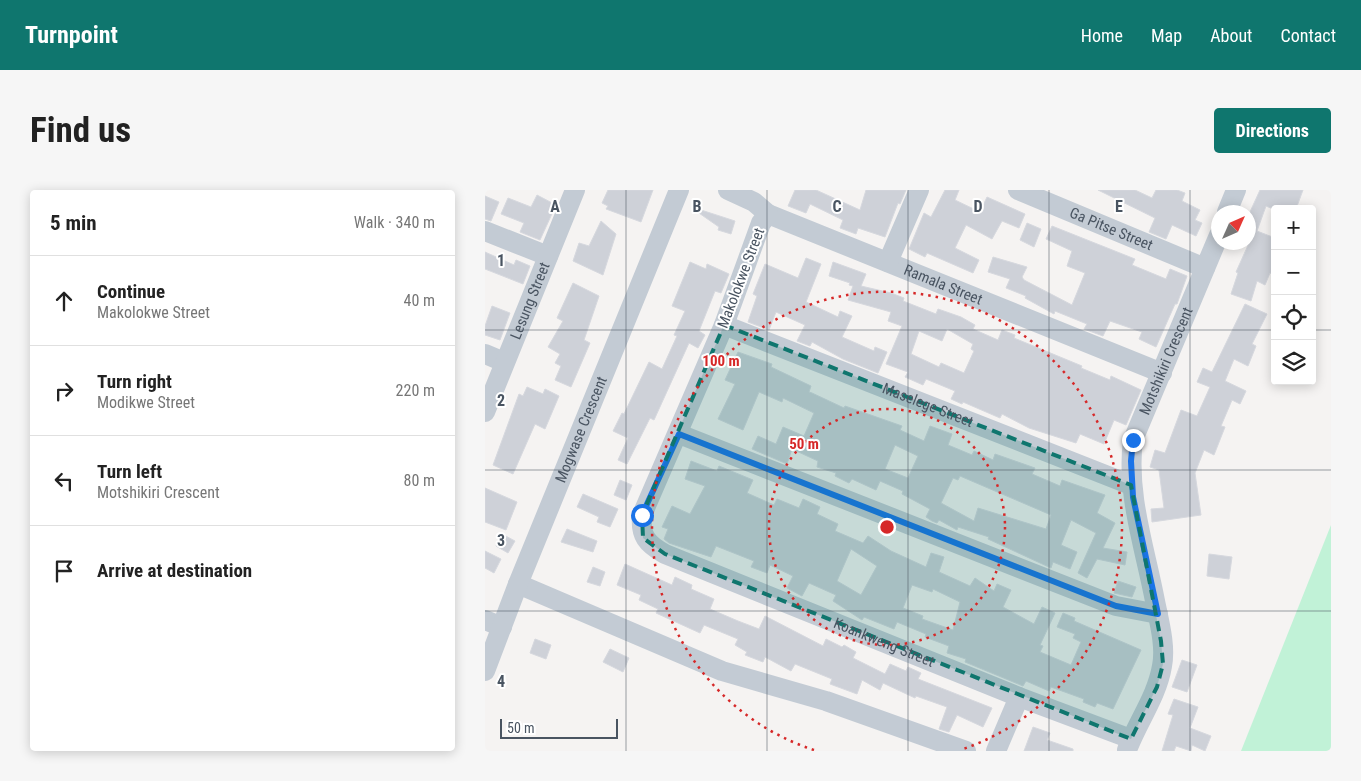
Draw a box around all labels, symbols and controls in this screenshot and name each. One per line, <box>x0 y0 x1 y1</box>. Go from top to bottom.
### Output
text: Turnpoint <box>25 21 118 49</box>
text: Home <box>1081 25 1123 46</box>
text: Map <box>1151 25 1182 46</box>
text: About <box>1210 25 1252 46</box>
text: Contact <box>1280 25 1336 46</box>
button: Directions <box>1214 108 1331 153</box>
text: Find us <box>30 110 131 151</box>
text: A <box>550 197 560 216</box>
text: B <box>693 197 702 216</box>
text: C <box>832 197 842 216</box>
text: D <box>973 197 983 216</box>
text: E <box>1115 197 1123 216</box>
street label: Ga Pitse Street <box>1067 204 1155 254</box>
north arrow <box>1211 205 1256 250</box>
map controls <box>1271 205 1316 385</box>
button: + <box>1271 205 1316 250</box>
text: 5 min <box>50 211 97 235</box>
text: Walk · 340 m <box>354 213 435 232</box>
street label: Makolokwe Street <box>714 225 768 331</box>
button: − <box>1271 250 1316 295</box>
text: 1 <box>497 251 505 270</box>
street label: Lesung Street <box>506 260 554 342</box>
street label: Ramala Street <box>901 261 985 309</box>
text: Continue <box>97 280 165 303</box>
icon: ahead <box>50 287 78 315</box>
text: 40 m <box>403 291 435 310</box>
button: locate <box>1271 295 1316 340</box>
text: Makolokwe Street <box>97 303 210 322</box>
street label: Motshikiri Crescent <box>1136 305 1197 418</box>
button: layers <box>1271 340 1316 385</box>
text: 100 m <box>702 352 740 370</box>
text: Turn right <box>97 370 172 393</box>
street label: Mogwase Crescent <box>551 374 611 485</box>
icon: right <box>50 377 78 405</box>
street label: Maselege Street <box>880 379 976 431</box>
text: 220 m <box>396 381 435 400</box>
text: 2 <box>497 391 505 410</box>
text: Modikwe Street <box>97 393 195 412</box>
route end <box>1122 429 1145 452</box>
text: 50 m <box>789 435 819 453</box>
text: Turn left <box>97 460 162 483</box>
icon: left <box>50 467 78 495</box>
text: 80 m <box>403 471 435 490</box>
text: Motshikiri Crescent <box>97 483 220 502</box>
route start <box>631 504 654 527</box>
centre of rings <box>878 518 896 536</box>
text: 3 <box>497 531 505 550</box>
icon: arrive <box>50 557 78 585</box>
text: Arrive at destination <box>97 559 252 582</box>
street label: Koankweng Street <box>831 614 937 671</box>
text: 4 <box>497 672 505 691</box>
scale bar <box>500 716 617 739</box>
text: 50 m <box>507 720 535 736</box>

